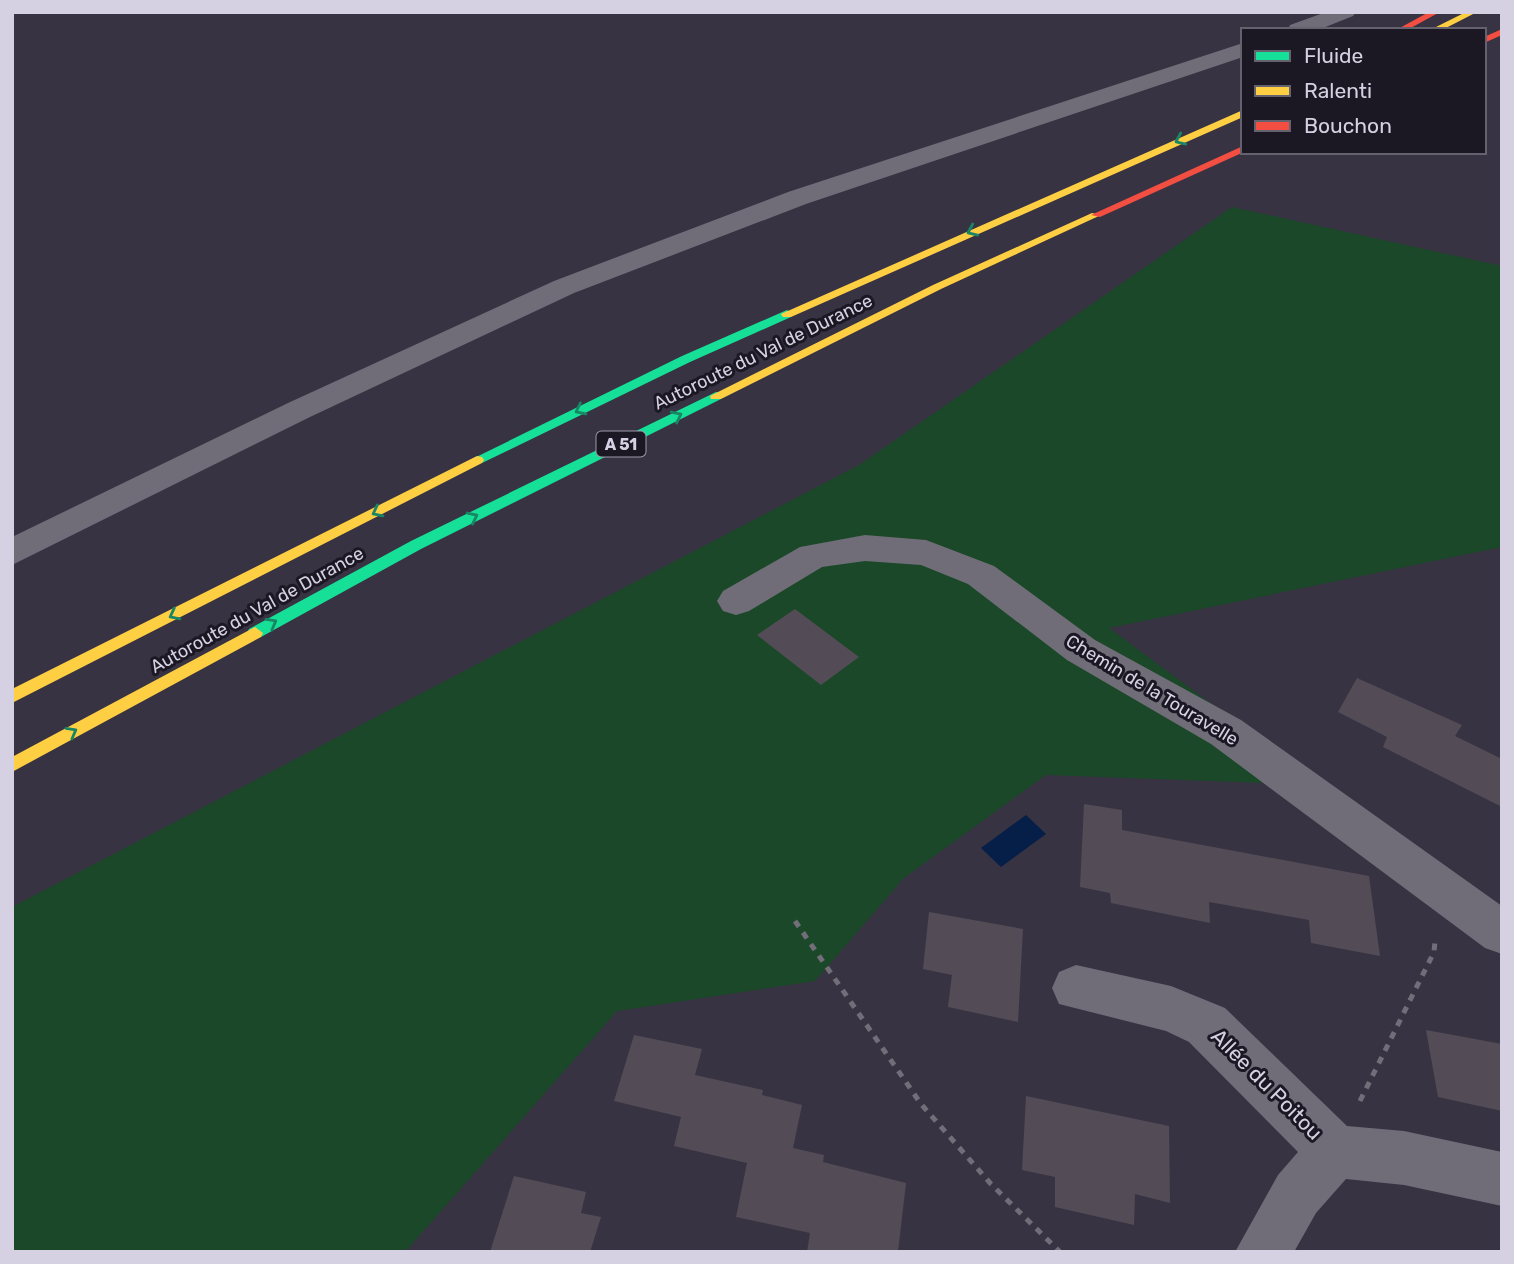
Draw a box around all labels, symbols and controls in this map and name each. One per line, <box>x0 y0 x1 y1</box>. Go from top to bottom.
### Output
legend <box>1241 28 1486 154</box>
text: Fluide <box>1304 43 1363 68</box>
text: Ralenti <box>1304 78 1372 103</box>
text: Bouchon <box>1304 113 1392 138</box>
one-way arrow <box>1175 132 1187 146</box>
one-way arrow <box>966 223 979 237</box>
street label: Autoroute du Val de Durance <box>650 289 876 415</box>
one-way arrow <box>575 401 587 415</box>
one-way arrow <box>670 410 682 424</box>
road number: A 51 <box>596 432 646 457</box>
one-way arrow <box>372 503 384 517</box>
one-way arrow <box>466 511 478 525</box>
street label: Autoroute du Val de Durance <box>147 542 367 678</box>
one-way arrow <box>169 606 181 620</box>
one-way arrow <box>265 618 277 631</box>
street label: Chemin de la Touravelle <box>1062 630 1242 750</box>
one-way arrow <box>65 727 77 740</box>
street label: Allée du Poitou <box>1206 1023 1328 1145</box>

